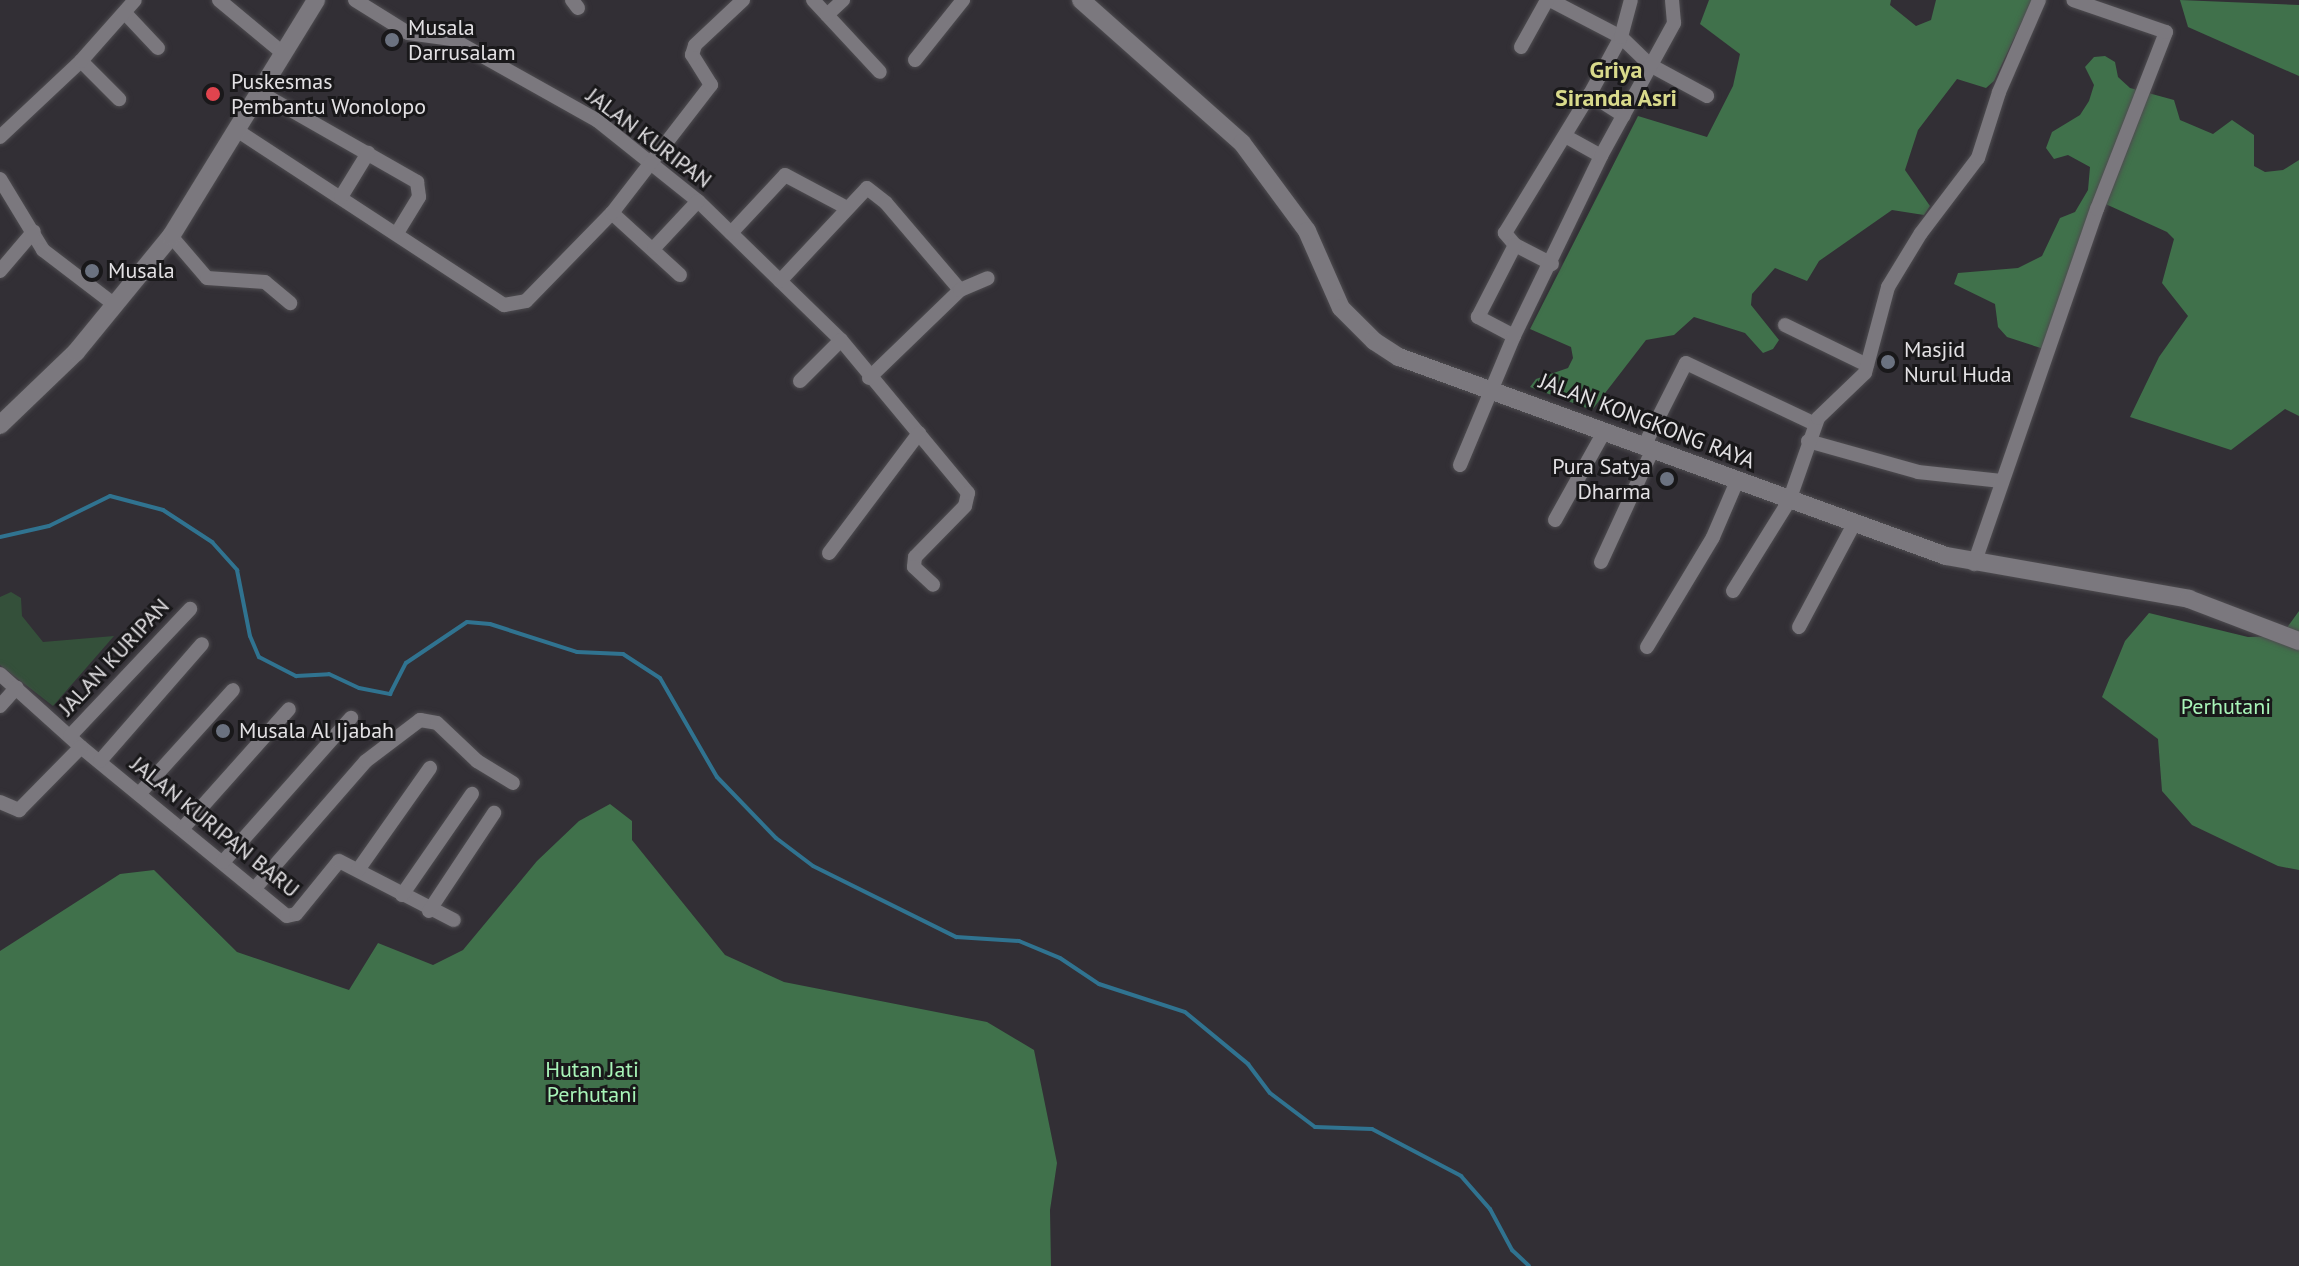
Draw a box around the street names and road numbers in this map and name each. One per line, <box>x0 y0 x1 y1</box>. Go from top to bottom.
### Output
street label: JALAN KURIPAN <box>581 82 717 194</box>
street label: JALAN KONGKONG RAYA <box>1535 368 1759 474</box>
street label: JALAN KURIPAN <box>53 593 175 721</box>
street label: JALAN KURIPAN BARU <box>125 751 305 903</box>

